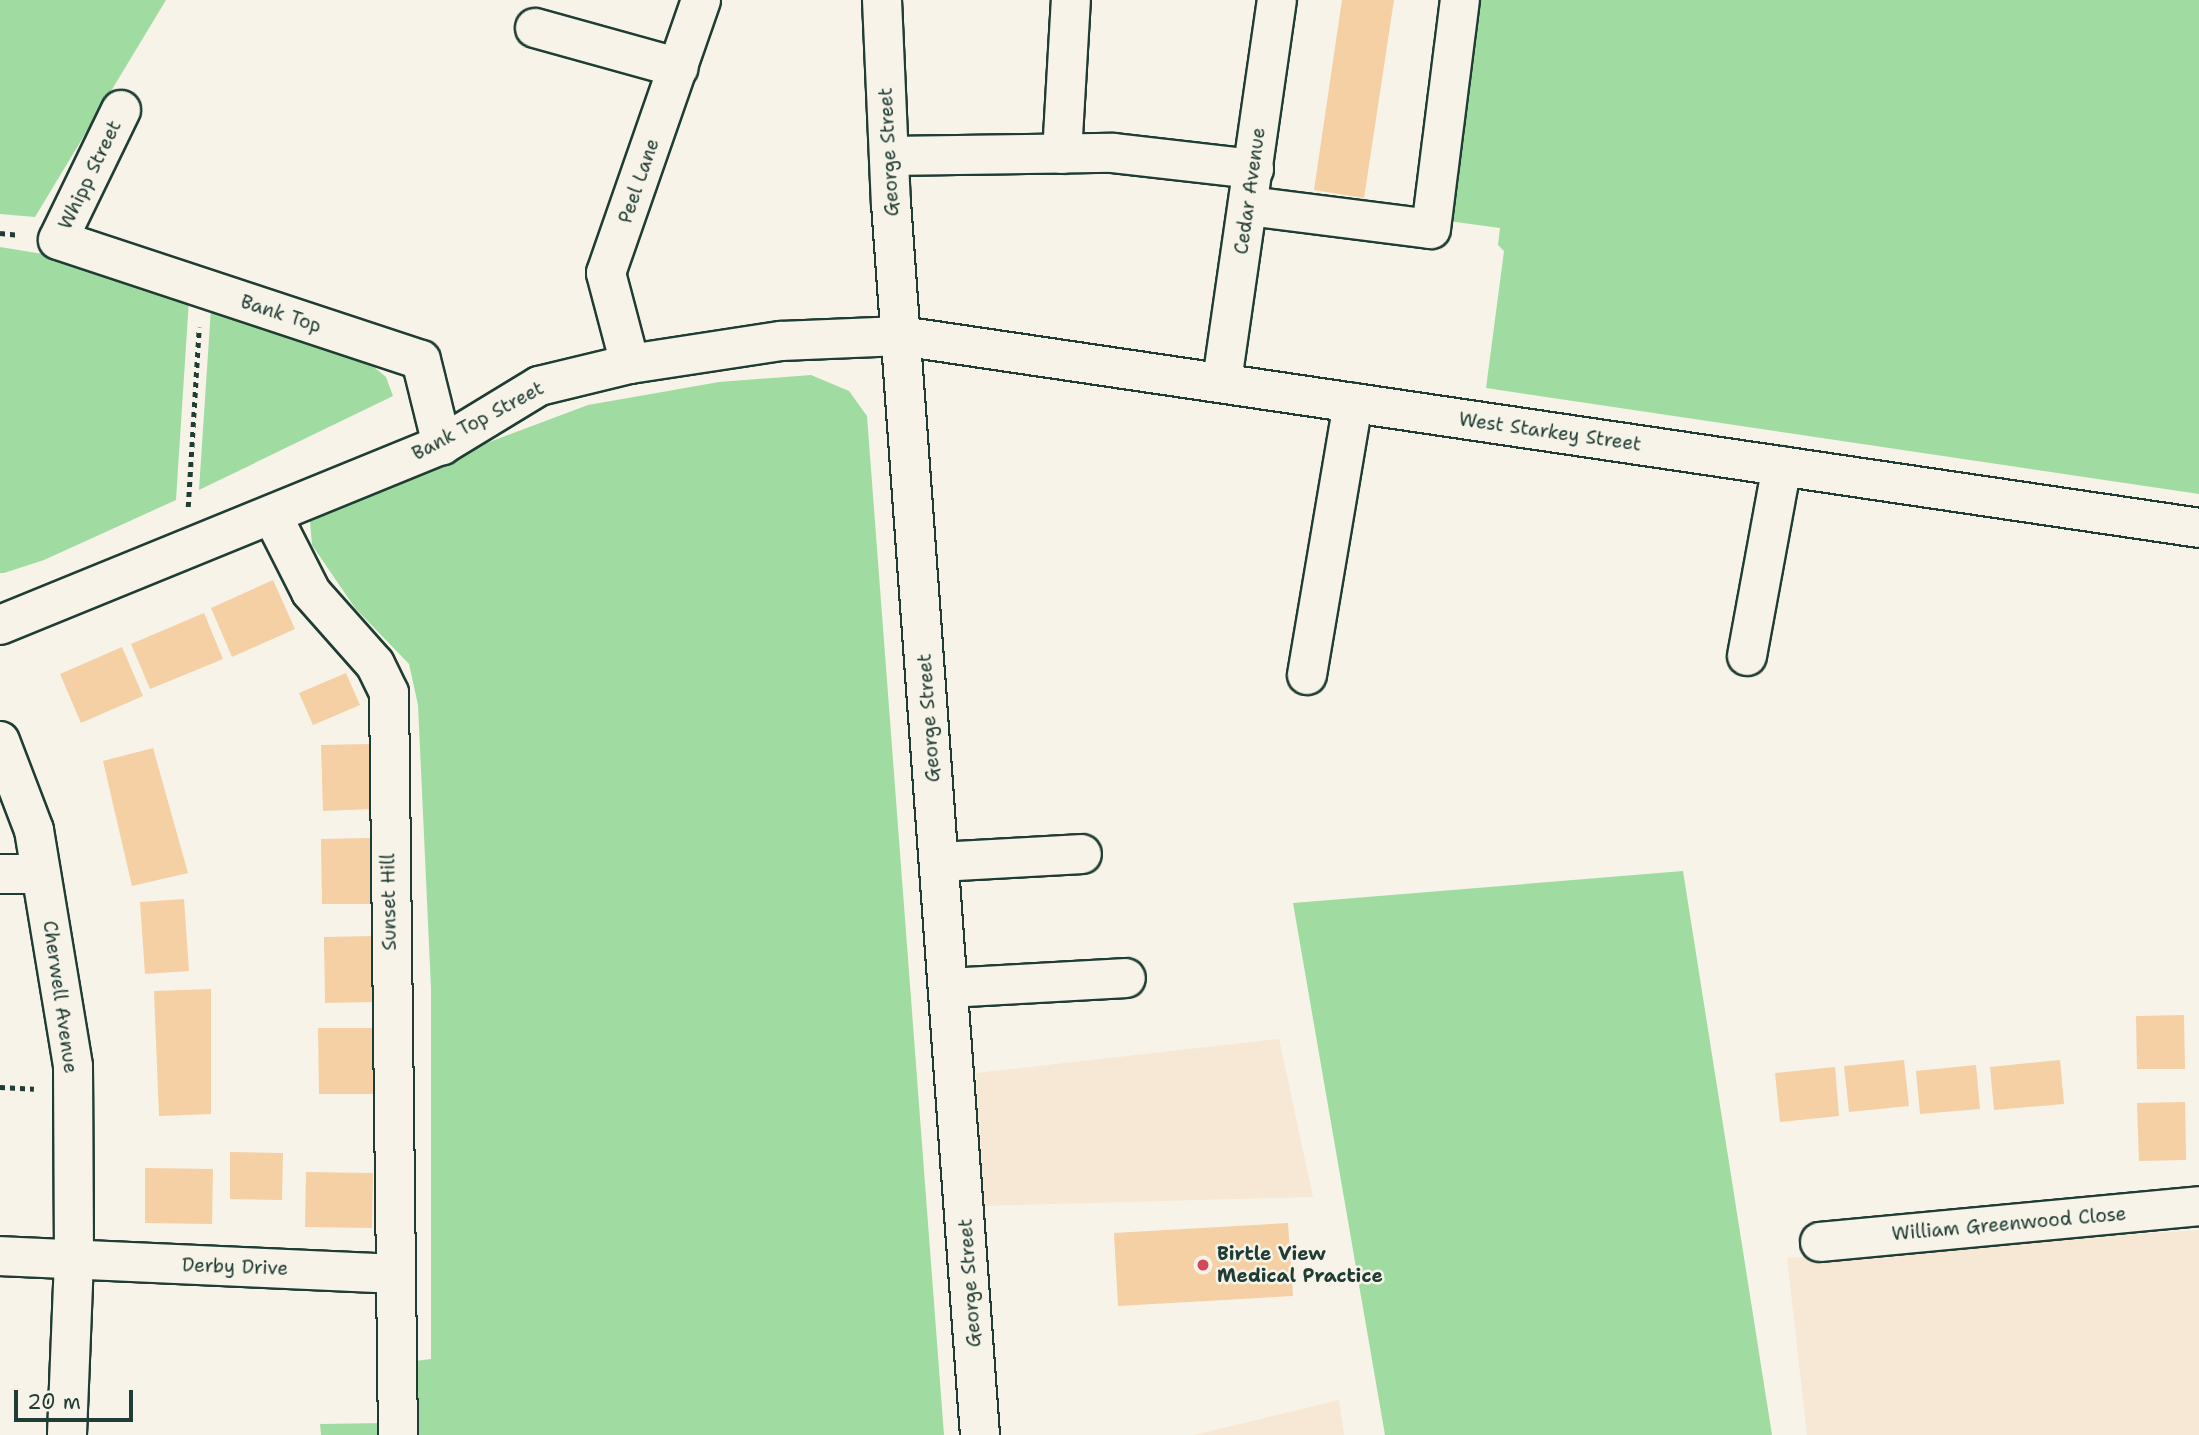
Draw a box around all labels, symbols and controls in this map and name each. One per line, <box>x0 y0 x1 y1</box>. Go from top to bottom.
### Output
street label: George Street <box>874 87 904 217</box>
street label: Whipp Street <box>54 117 126 233</box>
street label: Cedar Avenue <box>1230 126 1270 256</box>
street label: Peel Lane <box>614 136 664 226</box>
street label: Bank Top <box>238 290 324 338</box>
street label: Bank Top Street <box>408 377 548 465</box>
street label: West Starkey Street <box>1457 408 1643 456</box>
street label: George Street <box>913 653 945 783</box>
street label: Sunset Hill <box>377 853 401 951</box>
street label: Cherwell Avenue <box>38 919 82 1075</box>
street label: William Greenwood Close <box>1891 1202 2127 1246</box>
street label: George Street <box>954 1218 986 1348</box>
place label: Birtle View Medical Practice <box>1217 1243 1383 1287</box>
street label: Derby Drive <box>181 1254 289 1280</box>
marker: Birtle View Medical Practice <box>1195 1257 1211 1273</box>
scale bar <box>18 1376 136 1420</box>
text: 20 m <box>27 1388 81 1416</box>

